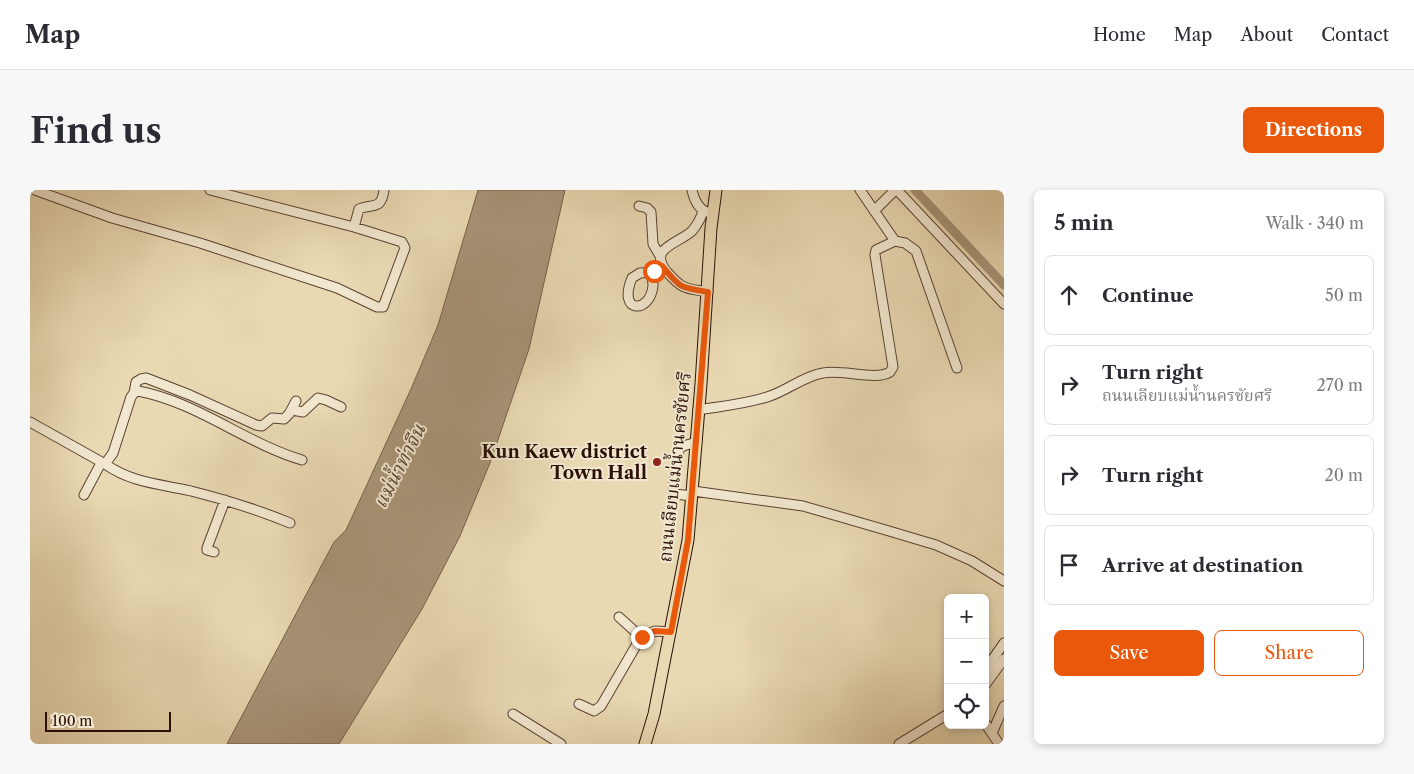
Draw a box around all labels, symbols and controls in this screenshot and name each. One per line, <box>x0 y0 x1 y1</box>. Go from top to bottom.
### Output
text: Map <box>25 20 80 49</box>
text: Home <box>1093 24 1146 46</box>
text: Map <box>1174 24 1212 46</box>
text: About <box>1240 24 1293 46</box>
text: Contact <box>1321 24 1389 46</box>
button: Directions <box>1243 107 1384 153</box>
text: Find us <box>30 109 162 152</box>
text: 5 min <box>1054 210 1114 235</box>
text: Walk · 340 m <box>1265 213 1364 233</box>
route start <box>643 260 666 283</box>
icon: ahead <box>1055 281 1083 309</box>
text: Continue <box>1102 284 1194 307</box>
text: 50 m <box>1325 285 1363 305</box>
text: Turn right <box>1102 361 1203 384</box>
street label: ถนนเลียบแม่น้ำนครชัยศรี <box>651 370 696 563</box>
icon: right <box>1055 371 1083 399</box>
text: 270 m <box>1317 375 1363 395</box>
text: ถนนเลียบแม่น้ำนครชัยศรี <box>1102 385 1272 405</box>
water label: แม่น้ำท่าจีน <box>366 419 431 512</box>
place label: Kun Kaew district Town Hall <box>481 441 648 484</box>
marker: Kun Kaew district Town Hall <box>651 456 663 468</box>
icon: right <box>1055 461 1083 489</box>
text: Turn right <box>1102 464 1203 487</box>
text: 20 m <box>1324 465 1363 485</box>
icon: arrive <box>1055 551 1083 579</box>
text: Arrive at destination <box>1102 554 1303 577</box>
map controls <box>944 594 989 729</box>
button: + <box>944 594 989 639</box>
route end <box>631 626 654 649</box>
button: Save <box>1054 630 1204 676</box>
button: Share <box>1214 630 1364 676</box>
button: − <box>944 639 989 684</box>
button: locate <box>944 684 989 729</box>
scale bar <box>45 709 171 732</box>
text: 100 m <box>52 712 92 730</box>

